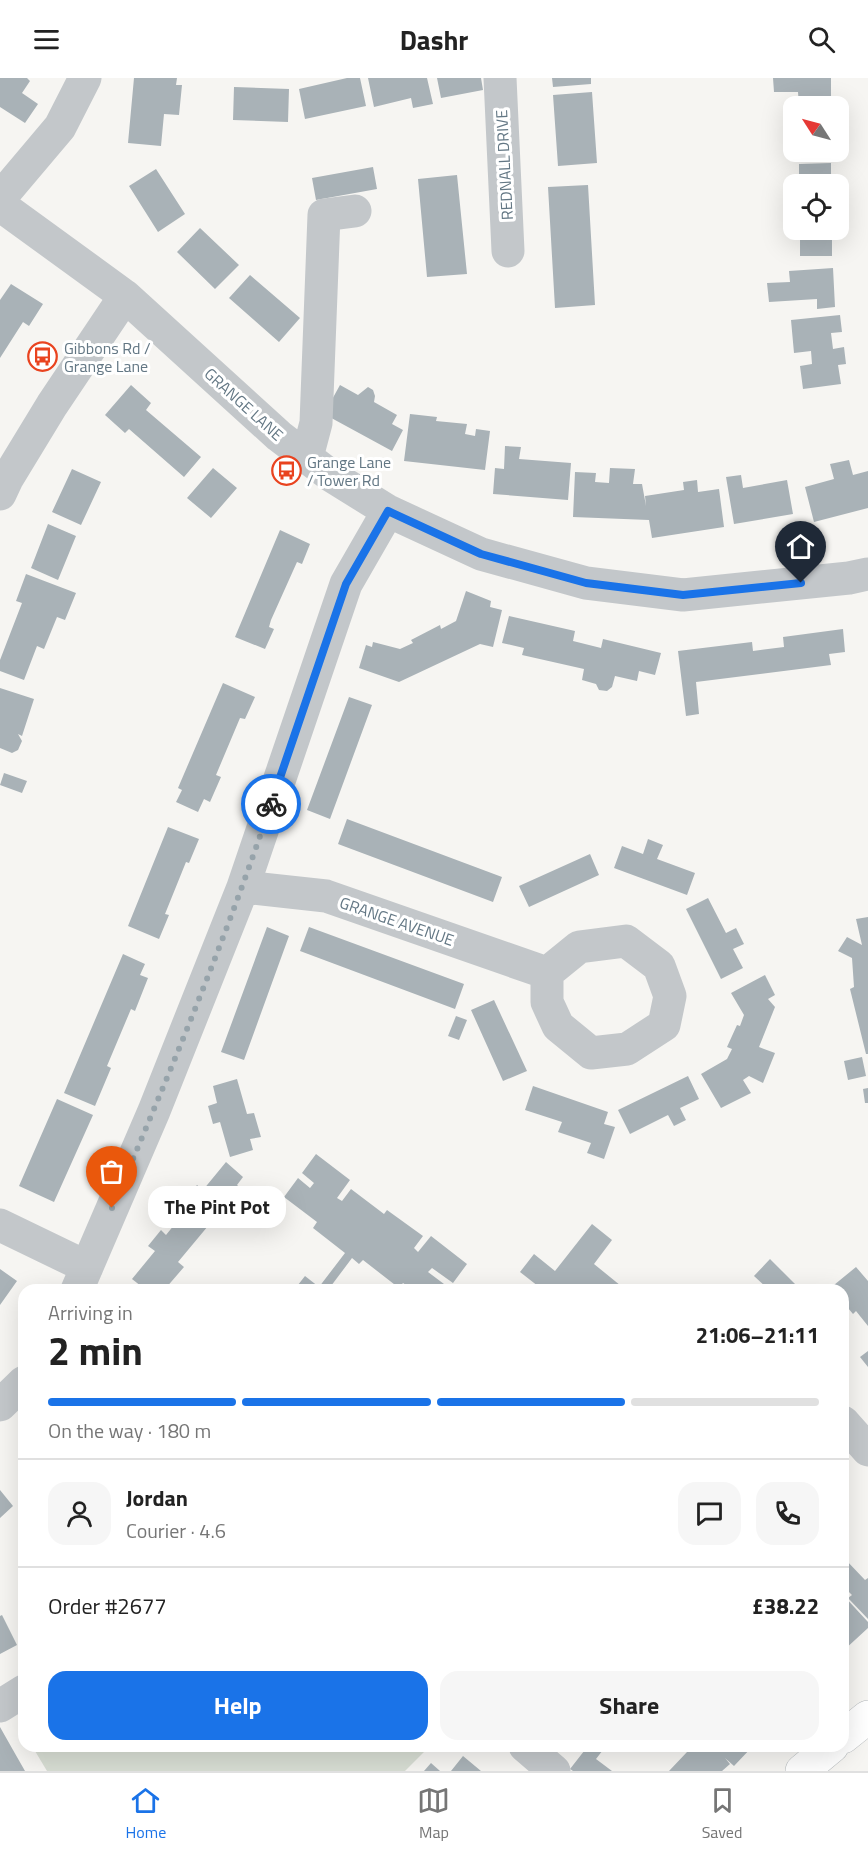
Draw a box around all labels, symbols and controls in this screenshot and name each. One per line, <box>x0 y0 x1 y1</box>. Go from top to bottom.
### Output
text: Dashr <box>400 19 468 60</box>
icon: menu <box>30 23 63 56</box>
icon: search <box>805 23 838 56</box>
north arrow <box>783 96 849 162</box>
map controls <box>783 96 849 240</box>
street label: REDNALL DRIVE <box>489 109 519 221</box>
button: locate <box>783 174 849 240</box>
place label: Gibbons Rd / Grange Lane <box>64 336 151 378</box>
bus stop icon: Gibbons Rd / Grange Lane <box>27 341 59 373</box>
street label: GRANGE LANE <box>199 362 289 446</box>
place label: Grange Lane / Tower Rd <box>307 450 391 492</box>
bus stop icon: Grange Lane / Tower Rd <box>270 455 302 487</box>
pin <box>775 521 826 583</box>
icon: home <box>784 530 817 563</box>
courier <box>241 774 301 834</box>
icon: bike <box>255 788 288 821</box>
street label: GRANGE AVENUE <box>337 890 457 952</box>
pin <box>86 1146 137 1208</box>
icon: bag <box>95 1155 128 1188</box>
callout: The Pint Pot <box>148 1187 286 1229</box>
text: The Pint Pot <box>164 1191 270 1222</box>
text: Arriving in <box>48 1297 133 1328</box>
text: 21:06–21:11 <box>696 1318 819 1352</box>
text: 2 min <box>48 1321 143 1380</box>
text: On the way · 180 m <box>48 1415 211 1446</box>
text: Jordan <box>126 1481 188 1515</box>
button: person <box>48 1482 111 1545</box>
button: chat <box>678 1482 741 1545</box>
button: phone <box>756 1482 819 1545</box>
text: Courier · 4.6 <box>126 1515 226 1546</box>
text: Order #2677 <box>48 1589 167 1623</box>
text: £38.22 <box>752 1589 819 1623</box>
button: Help <box>48 1671 428 1740</box>
button: Share <box>440 1671 819 1740</box>
tab: Home <box>126 1784 166 1844</box>
tab: Map <box>417 1784 450 1844</box>
tab: Saved <box>702 1784 742 1844</box>

